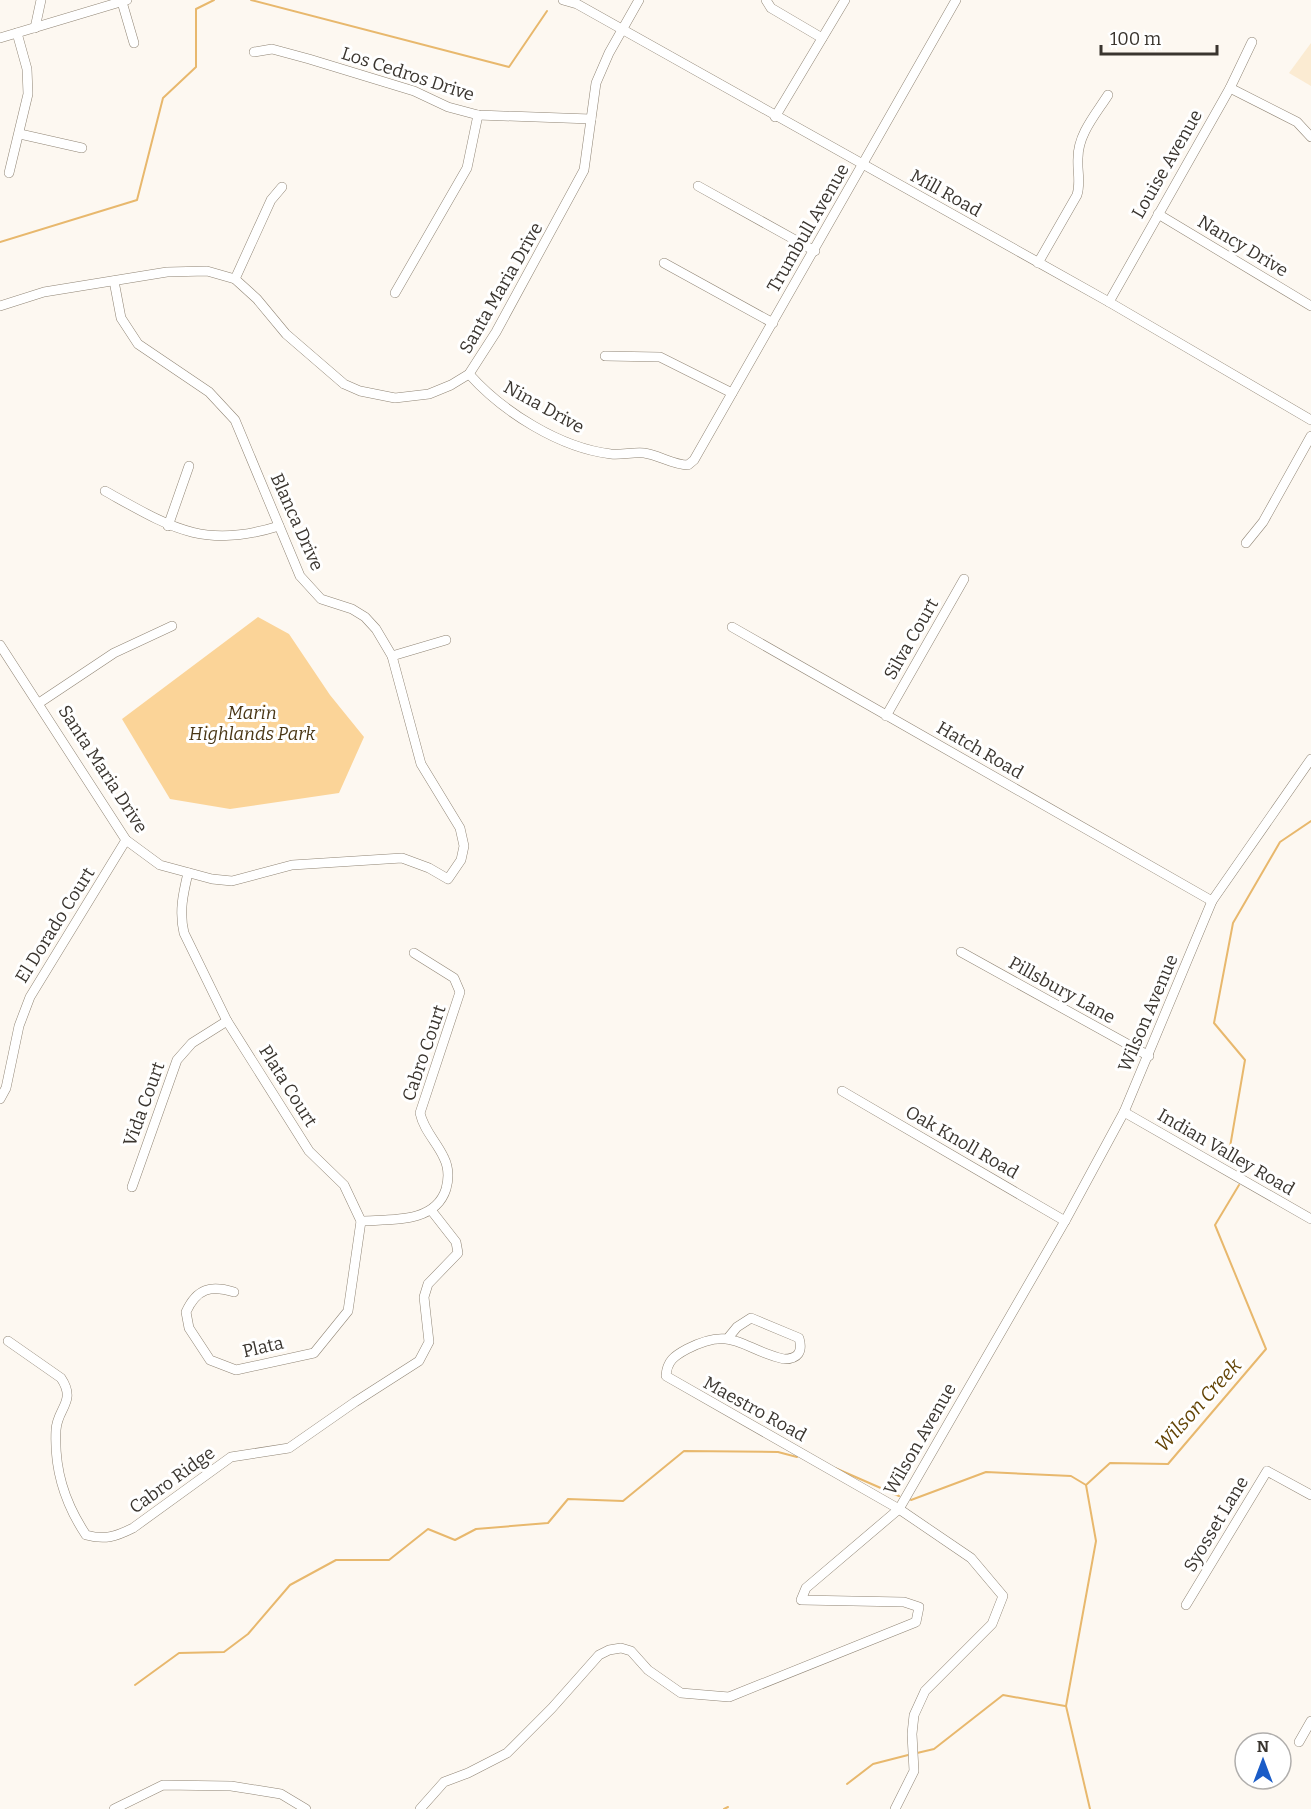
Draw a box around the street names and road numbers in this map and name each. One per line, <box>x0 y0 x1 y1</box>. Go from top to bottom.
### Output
street label: Los Cedros Drive <box>339 42 477 106</box>
street label: Louise Avenue <box>1127 106 1207 222</box>
street label: Trumbull Avenue <box>762 160 854 296</box>
street label: Mill Road <box>907 165 986 222</box>
street label: Nancy Drive <box>1194 210 1292 282</box>
street label: Santa Maria Drive <box>455 219 547 357</box>
street label: Nina Drive <box>500 376 588 438</box>
street label: Blanca Drive <box>266 470 328 574</box>
street label: Silva Court <box>879 594 943 684</box>
street label: Santa Maria Drive <box>54 701 152 837</box>
street label: Hatch Road <box>933 716 1027 784</box>
street label: El Dorado Court <box>11 863 100 987</box>
street label: Wilson Avenue <box>1113 951 1183 1075</box>
street label: Pillsbury Lane <box>1005 952 1119 1028</box>
street label: Cabro Court <box>397 1002 451 1104</box>
street label: Plata Court <box>254 1041 322 1131</box>
street label: Vida Court <box>119 1058 170 1149</box>
street label: Oak Knoll Road <box>901 1101 1023 1183</box>
street label: Indian Valley Road <box>1154 1104 1299 1200</box>
street label: Plata <box>240 1332 286 1362</box>
street label: Maestro Road <box>700 1372 811 1447</box>
street label: Wilson Avenue <box>879 1379 961 1499</box>
street label: Cabro Ridge <box>125 1442 219 1518</box>
street label: Syosset Lane <box>1179 1472 1253 1576</box>

